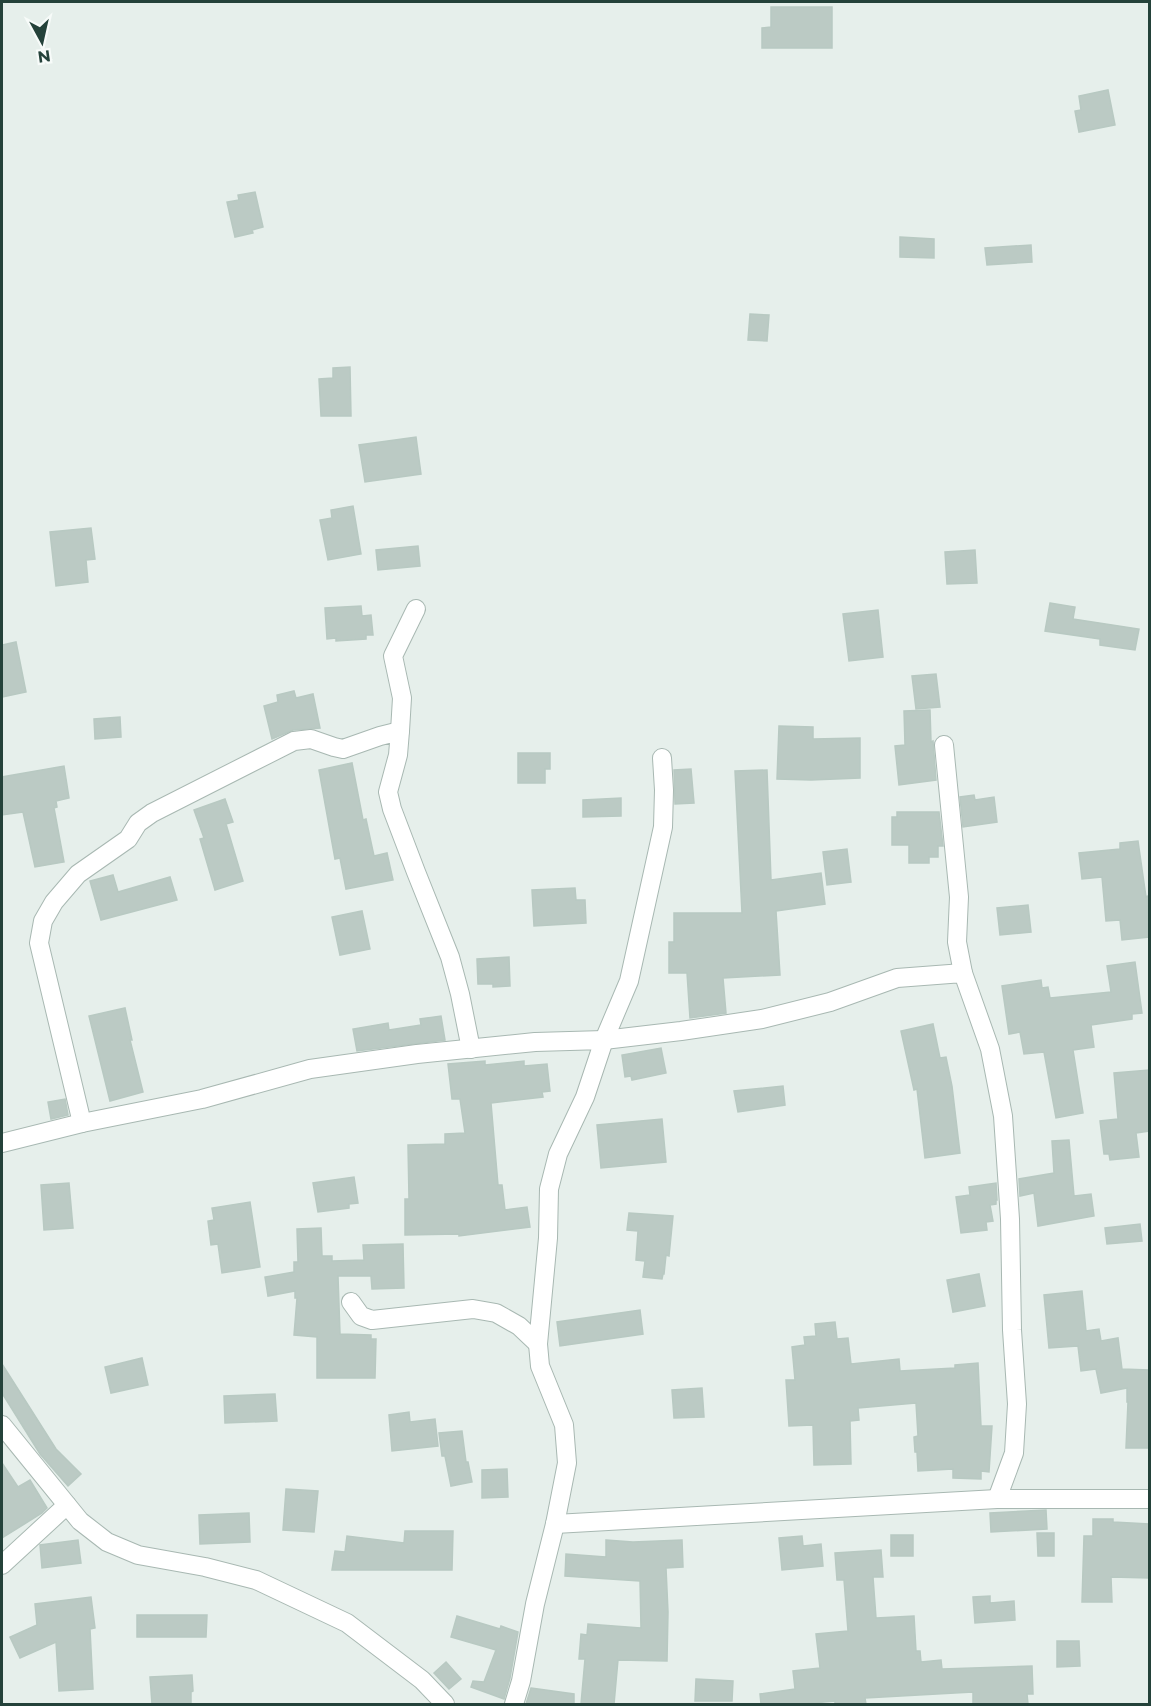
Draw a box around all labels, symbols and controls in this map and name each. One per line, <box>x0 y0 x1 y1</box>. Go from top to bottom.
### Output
north arrow <box>12 12 72 72</box>
text: N <box>36 46 52 67</box>

